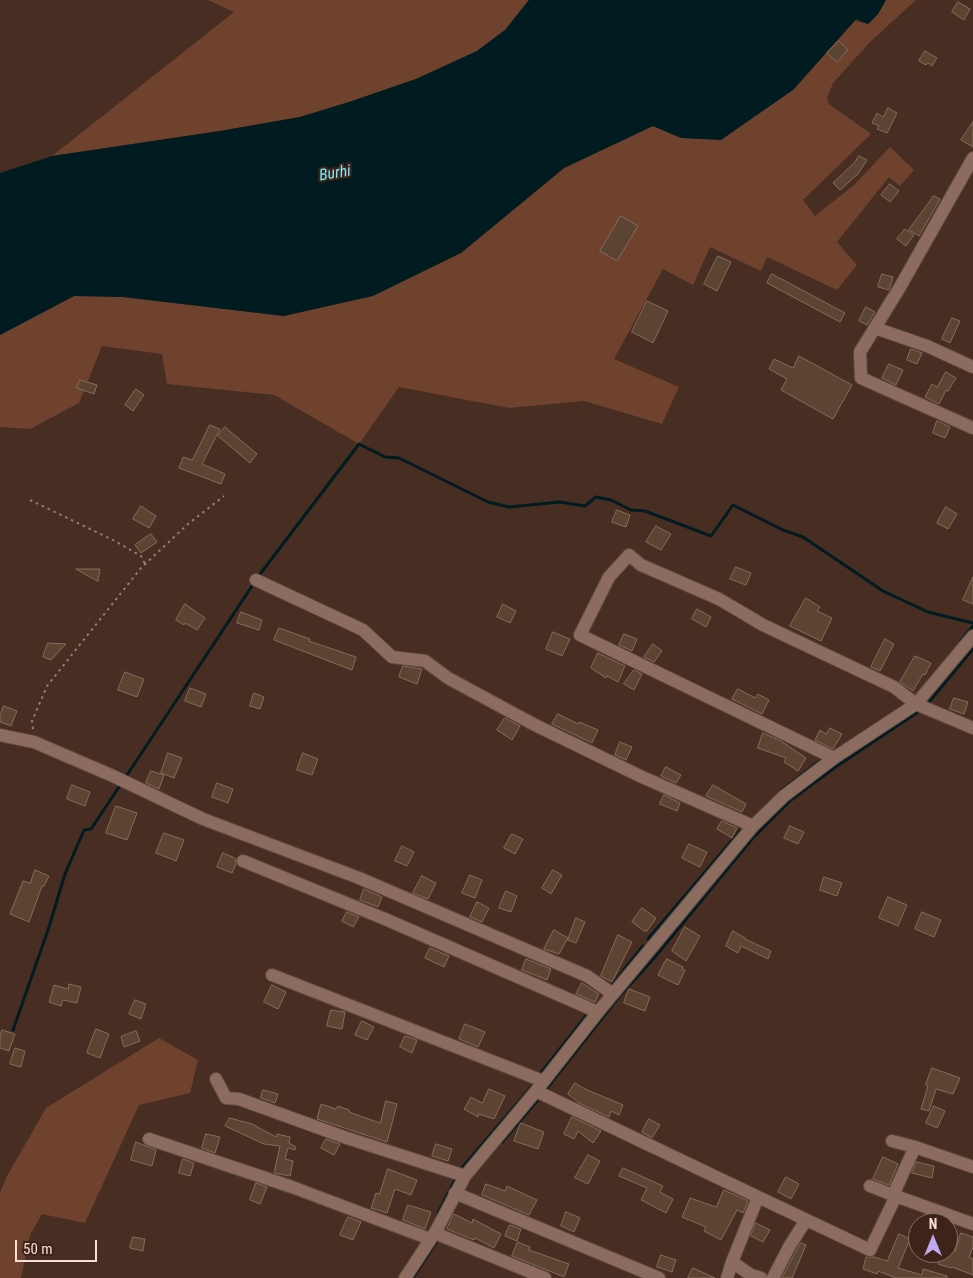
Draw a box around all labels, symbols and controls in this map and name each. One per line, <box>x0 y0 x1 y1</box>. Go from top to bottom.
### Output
water label: Burhi <box>318 162 352 186</box>
north arrow <box>908 1213 958 1263</box>
text: N <box>929 1216 937 1232</box>
scale bar <box>18 1230 100 1262</box>
text: 50 m <box>23 1240 53 1258</box>

